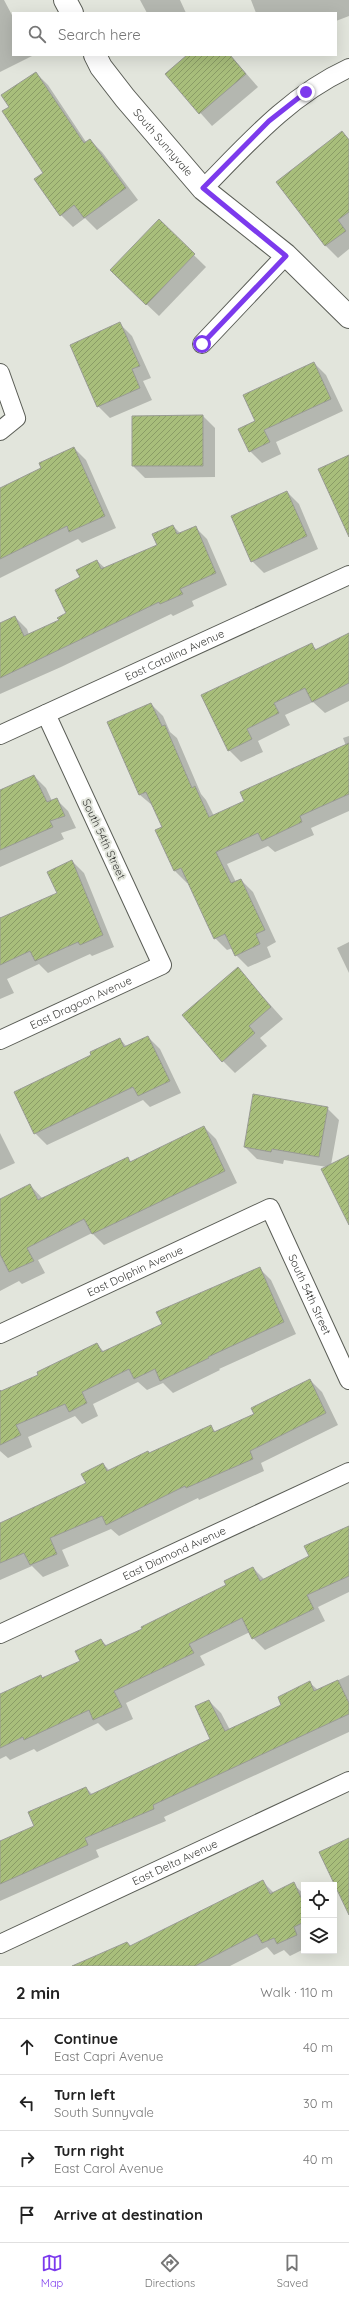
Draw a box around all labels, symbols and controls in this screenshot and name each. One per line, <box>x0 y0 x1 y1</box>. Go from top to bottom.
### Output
search box <box>12 12 337 56</box>
icon: search <box>26 23 48 45</box>
text: Search here <box>58 25 141 44</box>
route end <box>297 83 315 101</box>
street label: South Sunnyvale <box>130 106 196 179</box>
route start <box>193 335 211 353</box>
street label: East Catalina Avenue <box>123 626 226 684</box>
street label: South 54th Street <box>79 797 129 882</box>
street label: East Dragoon Avenue <box>28 973 134 1032</box>
street label: East Dolphin Avenue <box>85 1243 185 1299</box>
street label: South 54th Street <box>285 1252 334 1337</box>
street label: East Diamond Avenue <box>120 1523 228 1583</box>
street label: East Delta Avenue <box>130 1836 220 1888</box>
map controls <box>301 1882 337 1954</box>
button: locate <box>301 1882 337 1918</box>
button: layers <box>301 1918 337 1954</box>
text: 2 min <box>16 1982 60 2003</box>
text: Walk · 110 m <box>260 1984 333 2000</box>
text: Continue <box>54 2029 118 2048</box>
icon: ahead <box>16 2036 38 2058</box>
text: 40 m <box>303 2039 333 2055</box>
text: East Capri Avenue <box>54 2048 163 2064</box>
text: Turn left <box>54 2085 116 2104</box>
icon: left <box>16 2092 38 2114</box>
text: 30 m <box>303 2095 333 2111</box>
text: South Sunnyvale <box>54 2104 154 2120</box>
text: Turn right <box>54 2141 125 2160</box>
icon: right <box>16 2148 38 2170</box>
text: 40 m <box>303 2151 333 2167</box>
text: East Carol Avenue <box>54 2160 163 2176</box>
icon: arrive <box>16 2204 38 2226</box>
text: Arrive at destination <box>54 2205 203 2224</box>
tab: Map <box>41 2252 63 2290</box>
tab: Directions <box>145 2252 195 2290</box>
tab: Saved <box>277 2252 308 2290</box>

